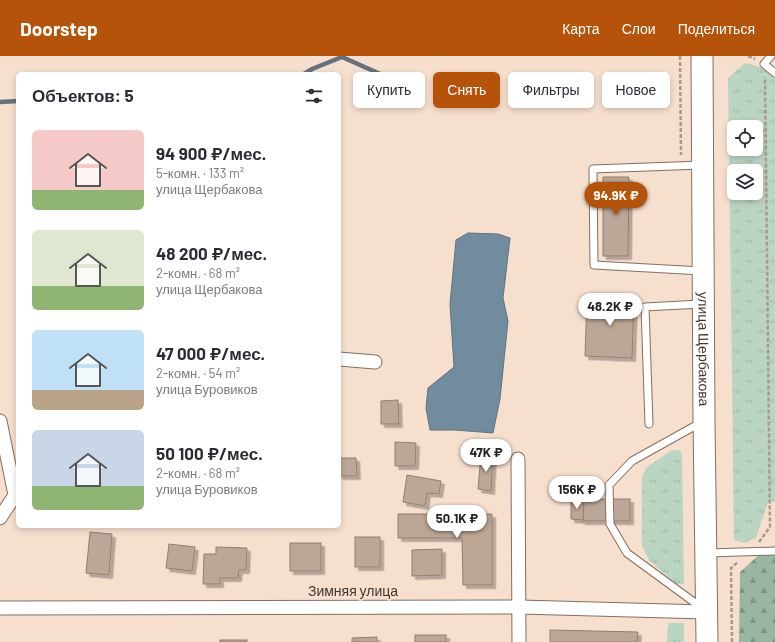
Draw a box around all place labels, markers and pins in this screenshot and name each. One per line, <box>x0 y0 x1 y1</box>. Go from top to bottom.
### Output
pin: 94.9K ₽ <box>579 182 653 216</box>
pin: 48.2K ₽ <box>573 293 647 327</box>
pin: 47K ₽ <box>458 439 514 473</box>
pin: 156K ₽ <box>544 476 610 510</box>
pin: 50.1K ₽ <box>420 505 494 539</box>

